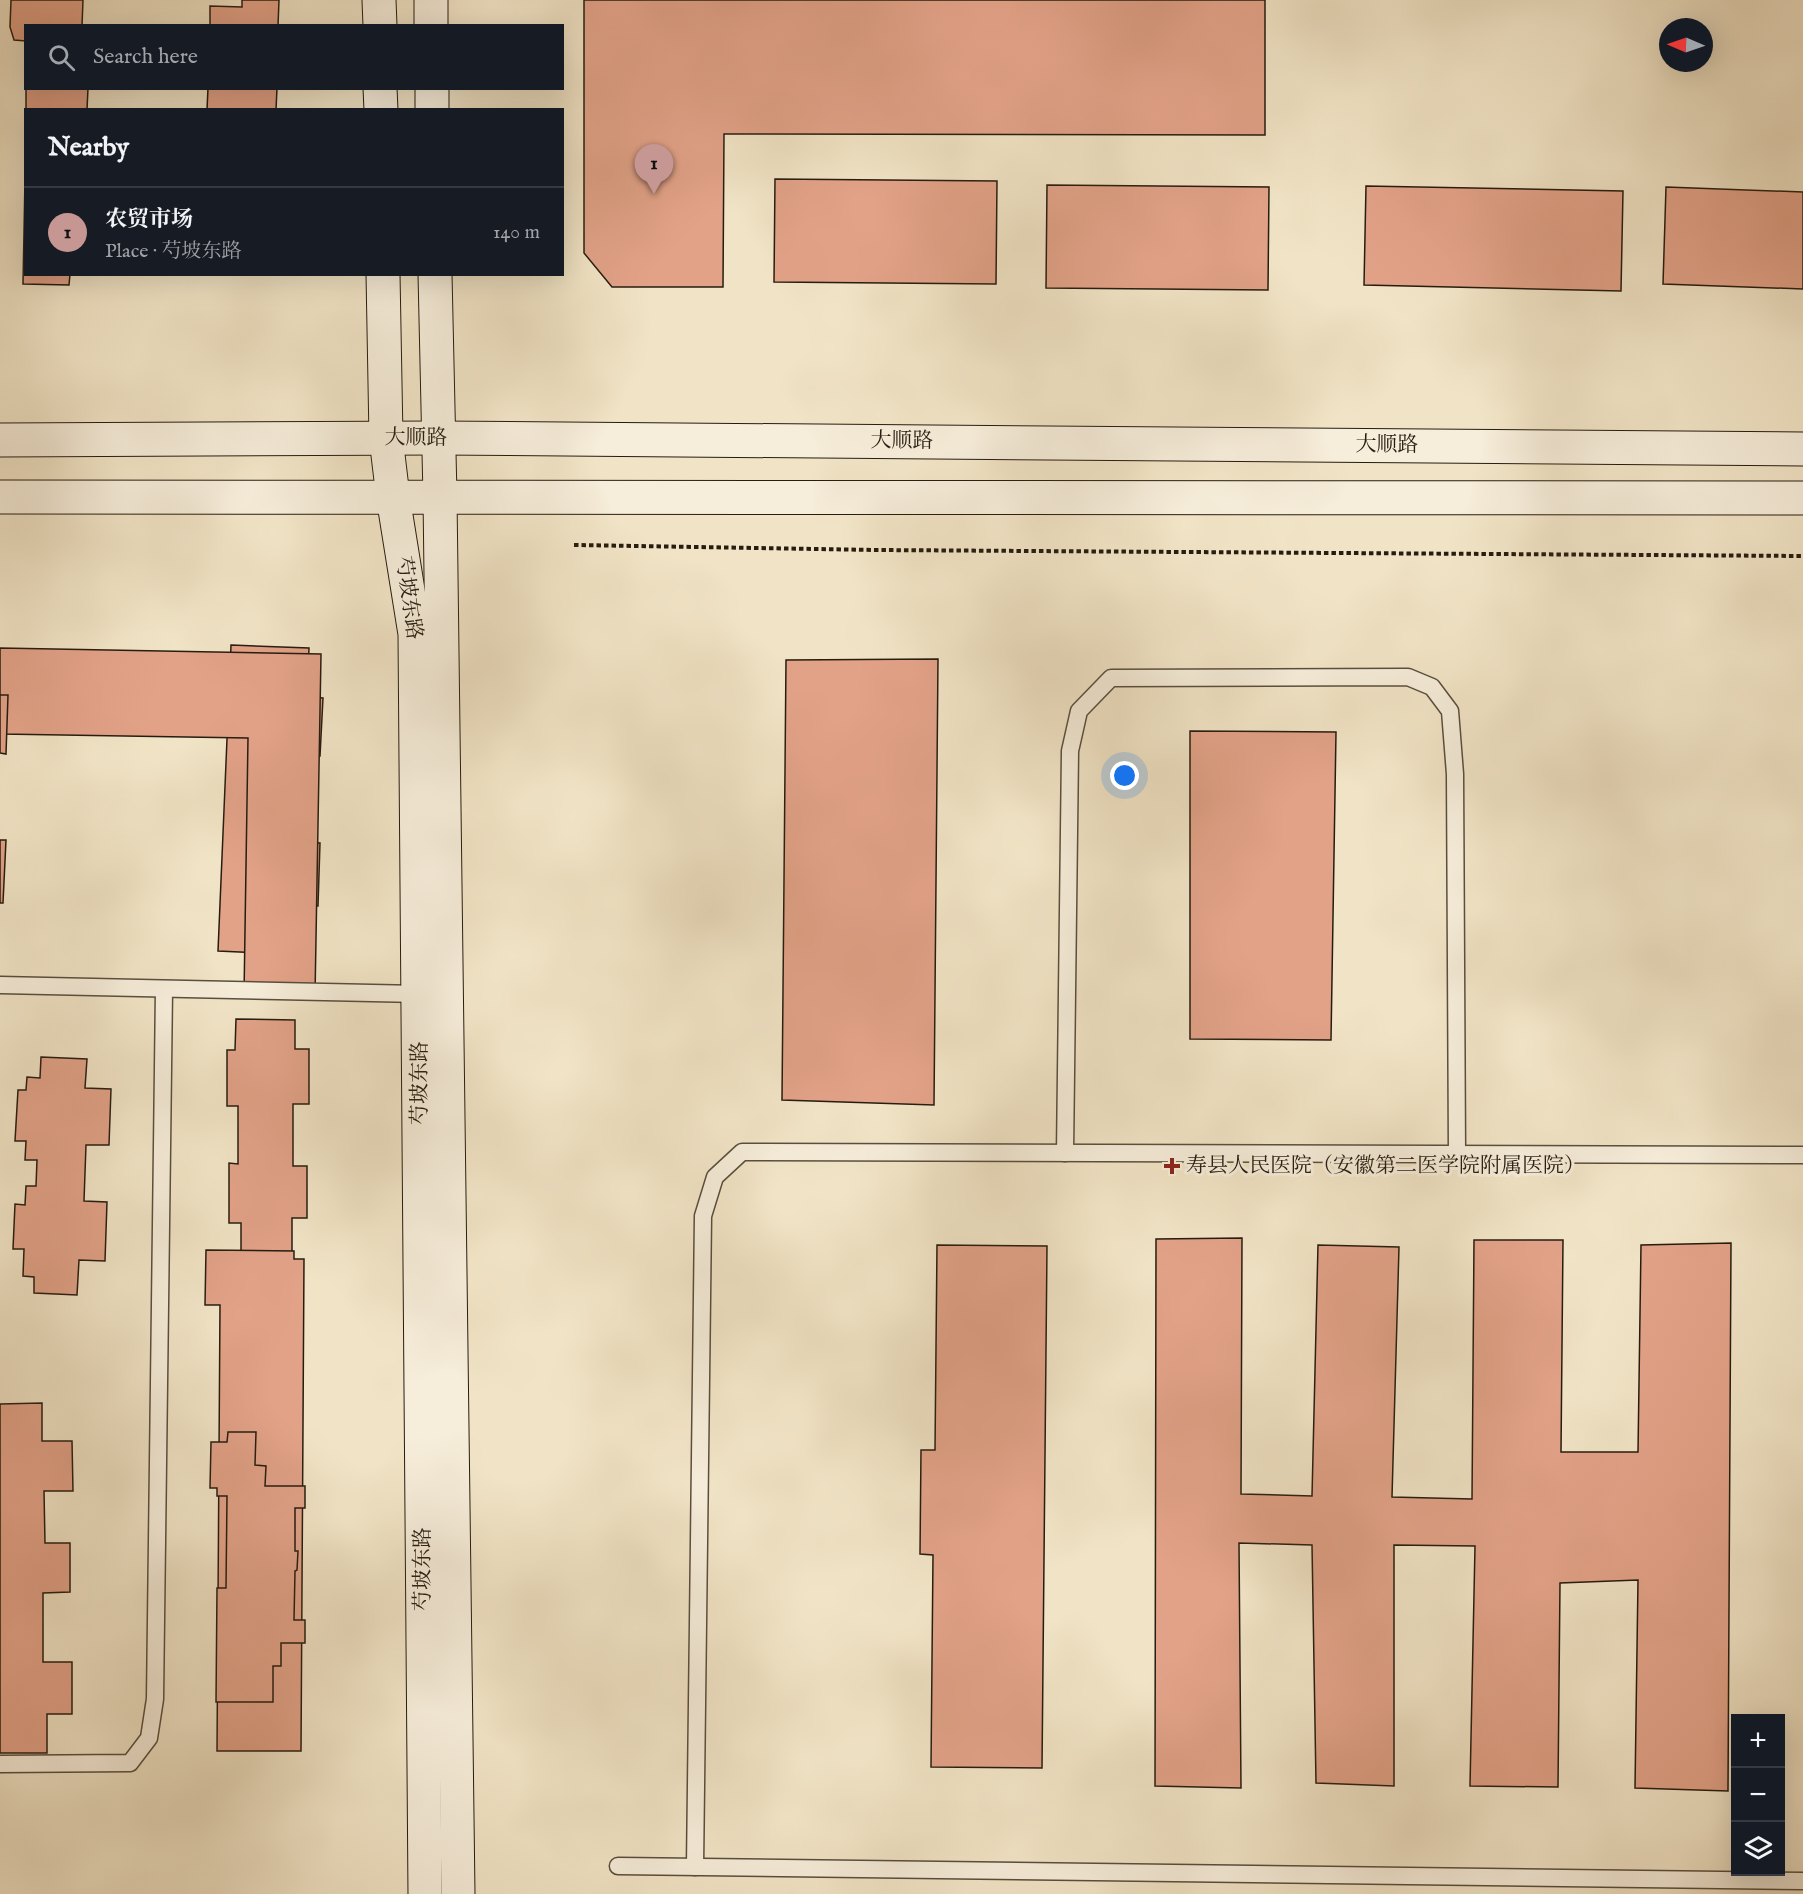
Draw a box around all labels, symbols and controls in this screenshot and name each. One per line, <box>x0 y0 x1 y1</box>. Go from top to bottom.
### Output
north arrow <box>1659 18 1713 72</box>
search box <box>24 24 564 90</box>
icon: search <box>45 41 78 74</box>
text: Search here <box>93 43 198 71</box>
text: Nearby <box>48 131 129 164</box>
pin: 1 <box>634 144 674 194</box>
text: 农贸市场 <box>105 206 193 234</box>
text: 1 <box>64 220 71 245</box>
text: 140 m <box>493 220 540 245</box>
text: Place · 芍坡东路 <box>105 239 242 264</box>
street label: 大顺路 <box>385 425 448 452</box>
street label: 大顺路 <box>871 428 934 455</box>
street label: 大顺路 <box>1356 432 1419 459</box>
street label: 芍坡东路 <box>389 555 427 641</box>
your location <box>1110 761 1139 790</box>
street label: 芍坡东路 <box>407 1041 434 1125</box>
place label: 寿县人民医院（安徽第二医学院附属医院） <box>1186 1153 1585 1180</box>
marker: 寿县人民医院（安徽第二医学院附属医院） <box>1163 1157 1181 1175</box>
street label: 芍坡东路 <box>410 1527 437 1611</box>
map controls <box>1731 1714 1785 1876</box>
button: + <box>1731 1714 1785 1768</box>
button: − <box>1731 1768 1785 1822</box>
button: layers <box>1731 1822 1785 1876</box>

